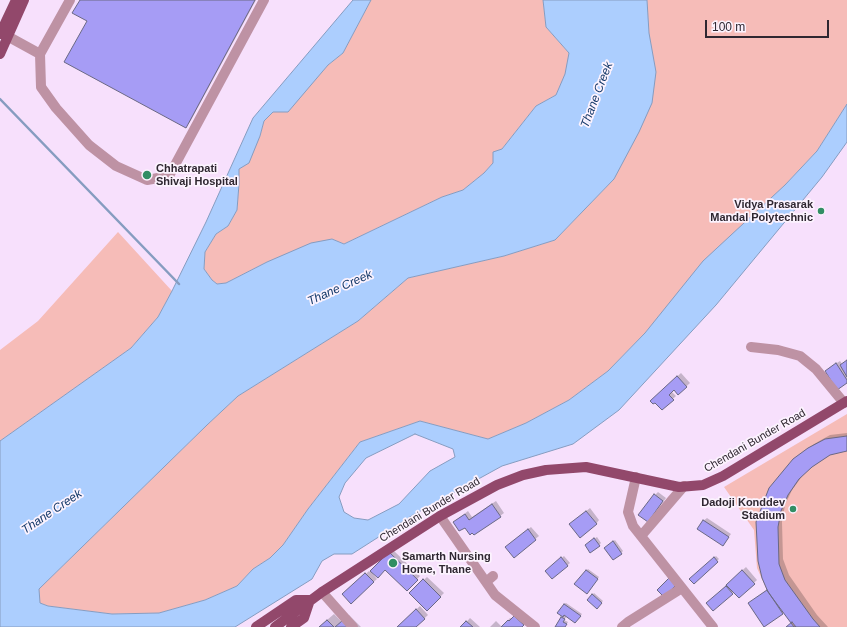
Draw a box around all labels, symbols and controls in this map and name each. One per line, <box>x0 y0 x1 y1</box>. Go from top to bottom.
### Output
scale bar <box>707 12 831 38</box>
text: 100 m <box>712 20 745 34</box>
water label: Thane Creek <box>578 60 616 130</box>
place label: Chhatrapati Shivaji Hospital <box>156 162 238 188</box>
marker: Chhatrapati Shivaji Hospital <box>141 169 153 181</box>
place label: Vidya Prasarak Mandal Polytechnic <box>710 198 813 224</box>
marker: Vidya Prasarak Mandal Polytechnic <box>816 206 826 216</box>
water label: Thane Creek <box>305 267 375 309</box>
street label: Chendani Bunder Road <box>702 407 808 475</box>
street label: Chendani Bunder Road <box>377 475 483 545</box>
water label: Thane Creek <box>19 487 85 537</box>
place label: Dadoji Konddev Stadium <box>701 496 785 522</box>
marker: Dadoji Konddev Stadium <box>788 504 798 514</box>
place label: Samarth Nursing Home, Thane <box>402 550 491 576</box>
marker: Samarth Nursing Home, Thane <box>387 557 399 569</box>

